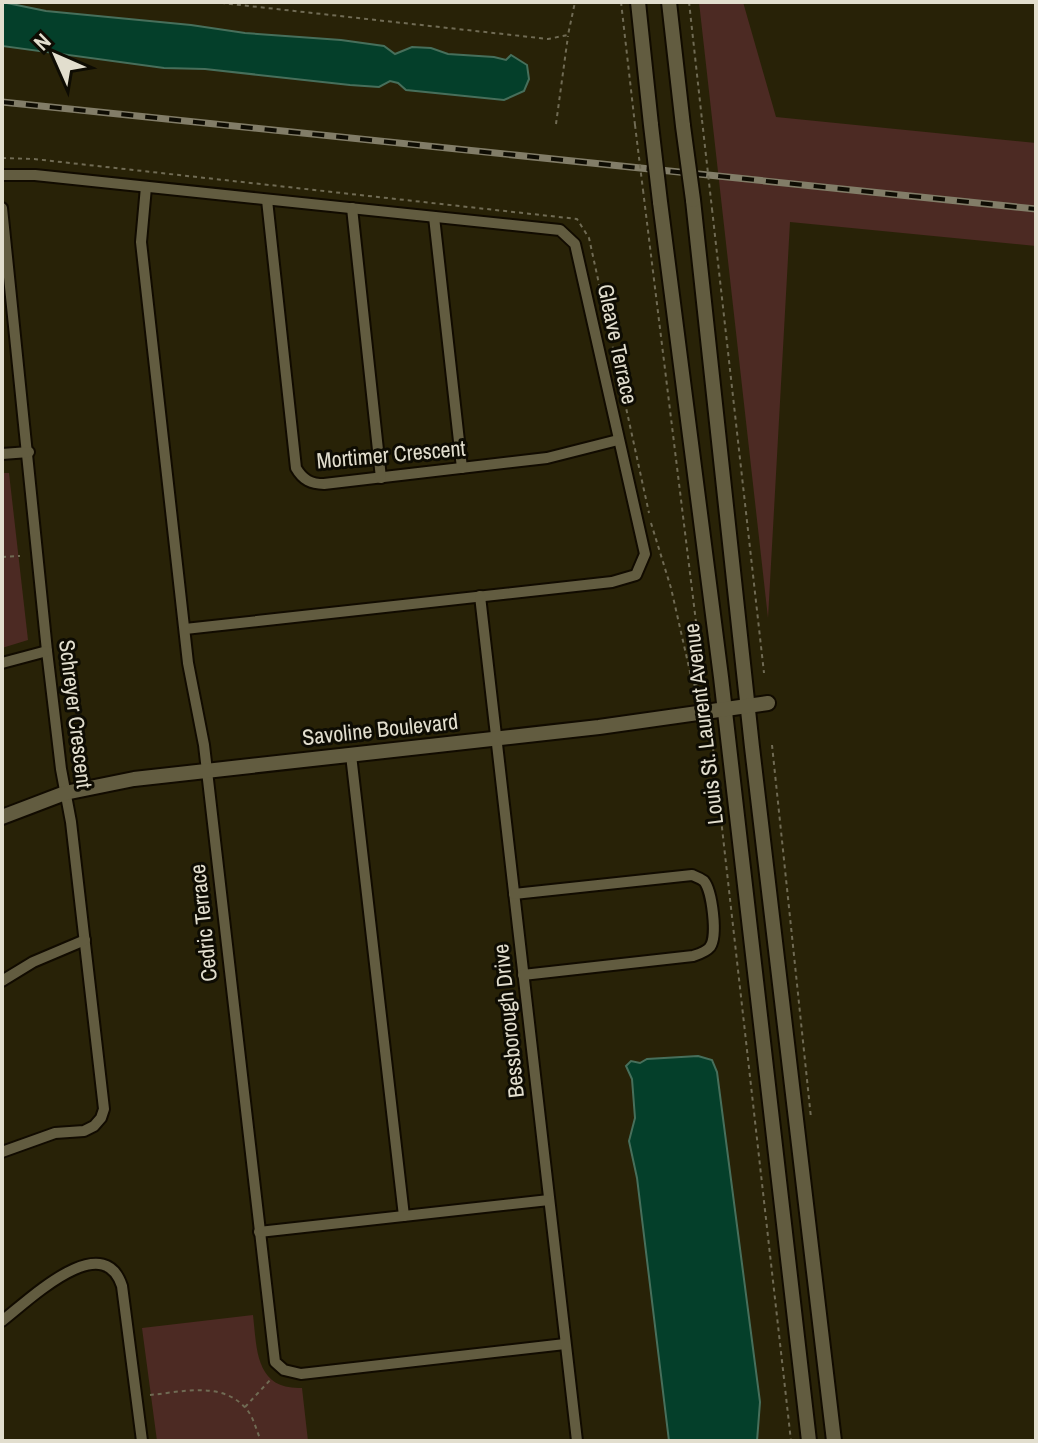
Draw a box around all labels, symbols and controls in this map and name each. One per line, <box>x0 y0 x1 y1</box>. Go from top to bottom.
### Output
north arrow <box>16 16 96 96</box>
text: N <box>27 27 57 57</box>
street label: Gleave Terrace <box>591 281 645 407</box>
street label: Mortimer Crescent <box>315 433 467 475</box>
street label: Louis St. Laurent Avenue <box>676 622 730 826</box>
street label: Schreyer Crescent <box>52 638 100 790</box>
street label: Savoline Boulevard <box>301 706 459 752</box>
street label: Cedric Terrace <box>182 863 224 983</box>
street label: Bessborough Drive <box>485 943 531 1099</box>

